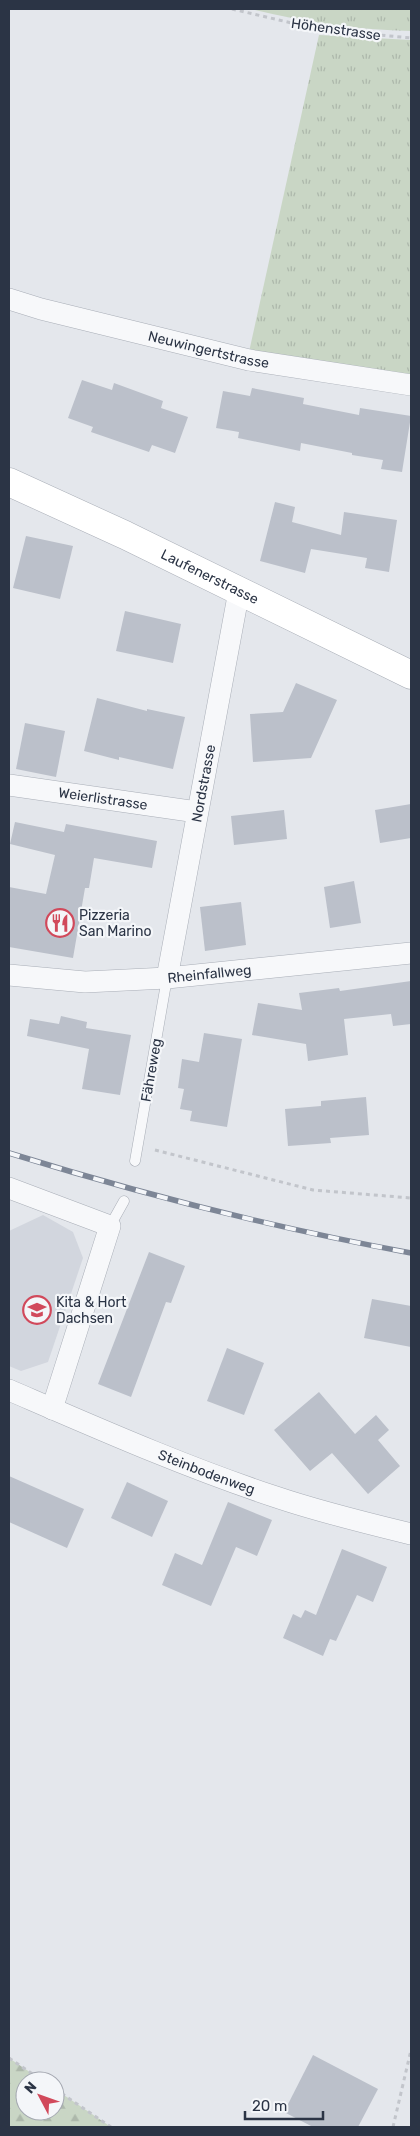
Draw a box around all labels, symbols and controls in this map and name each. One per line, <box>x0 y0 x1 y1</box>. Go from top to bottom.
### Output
street label: Höhenstrasse <box>290 15 382 44</box>
street label: Neuwingertstrasse <box>146 328 270 372</box>
street label: Laufenerstrasse <box>158 546 261 608</box>
street label: Nordstrasse <box>188 743 219 824</box>
street label: Weierlistrasse <box>57 784 149 814</box>
place label: Pizzeria San Marino <box>79 907 151 940</box>
restaurant icon: Pizzeria San Marino <box>45 908 75 938</box>
street label: Rheinfallweg <box>167 961 252 987</box>
street label: Fähreweg <box>138 1037 165 1103</box>
place label: Kita & Hort Dachsen <box>56 1294 127 1327</box>
school or university icon: Kita & Hort Dachsen <box>22 1295 52 1325</box>
street label: Steinbodenweg <box>156 1446 257 1498</box>
north arrow <box>15 2071 65 2121</box>
text: N <box>21 2078 40 2097</box>
scale bar <box>245 2088 322 2120</box>
text: 20 m <box>252 2097 287 2115</box>

